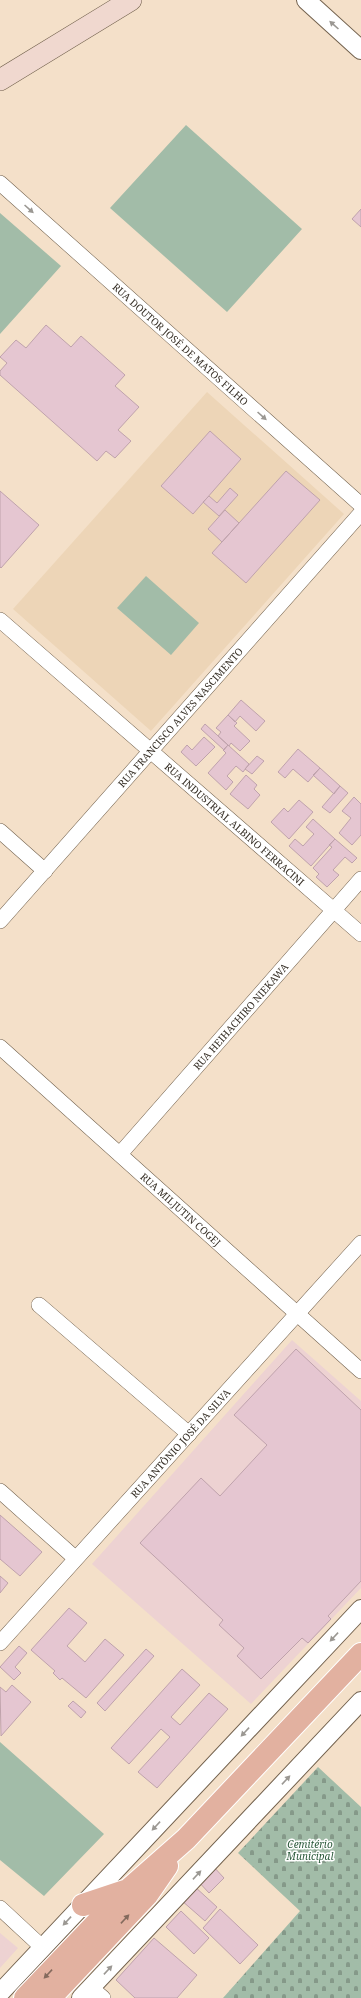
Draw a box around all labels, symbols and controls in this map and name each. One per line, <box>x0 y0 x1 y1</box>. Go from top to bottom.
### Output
one-way arrow <box>329 21 338 30</box>
one-way arrow <box>24 204 34 213</box>
street label: RUA DOUTOR JOSÉ DE MATOS FILHO <box>110 280 251 408</box>
one-way arrow <box>257 412 267 421</box>
street label: RUA FRANCISCO ALVES NASCIMENTO <box>115 644 246 790</box>
street label: RUA INDUSTRIAL ALBINO FERRACINI <box>162 759 308 889</box>
street label: RUA HEIHACHIRO NIEKAWA <box>190 959 292 1073</box>
street label: RUA MILJUTIN COGEJ <box>138 1169 224 1249</box>
street label: RUA ANTÔNIO JOSÉ DA SILVA <box>127 1385 234 1501</box>
one-way arrow <box>329 1632 339 1642</box>
one-way arrow <box>240 1727 250 1737</box>
one-way arrow <box>282 1775 291 1786</box>
one-way arrow <box>152 1822 161 1831</box>
park label: Cemitério Municipal <box>286 1837 333 1863</box>
one-way arrow <box>192 1870 202 1880</box>
one-way arrow <box>120 1913 129 1924</box>
one-way arrow <box>62 1916 72 1926</box>
one-way arrow <box>103 1965 113 1975</box>
one-way arrow <box>43 1969 53 1979</box>

